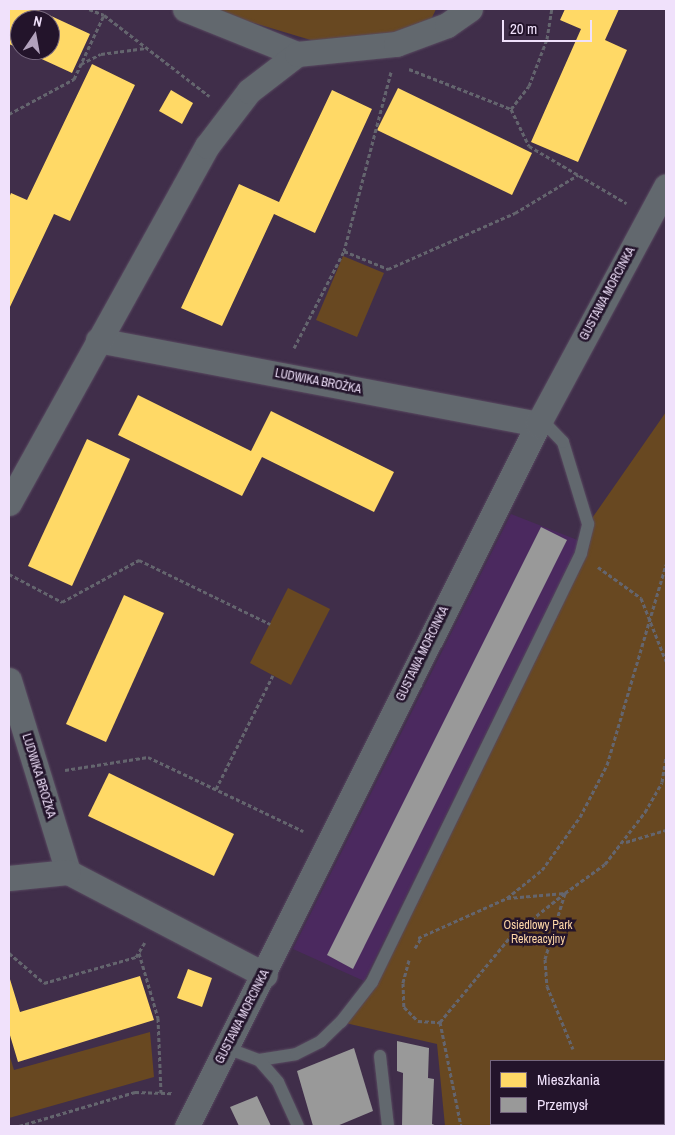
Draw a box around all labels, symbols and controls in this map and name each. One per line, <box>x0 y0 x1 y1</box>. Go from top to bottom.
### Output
north arrow <box>10 10 60 60</box>
scale bar <box>505 10 595 42</box>
text: N <box>32 12 44 31</box>
text: 20 m <box>510 18 537 39</box>
street label: GUSTAWA MORCINKA <box>577 245 639 343</box>
street label: LUDWIKA BROŻKA <box>273 367 363 397</box>
street label: GUSTAWA MORCINKA <box>394 604 452 704</box>
street label: LUDWIKA BROŻKA <box>18 732 58 820</box>
park label: Osiedlowy Park Rekreacyjny <box>504 919 572 947</box>
street label: GUSTAWA MORCINKA <box>213 967 273 1067</box>
legend <box>490 1060 665 1125</box>
text: Mieszkania <box>537 1069 600 1090</box>
text: Przemysł <box>537 1094 588 1115</box>

